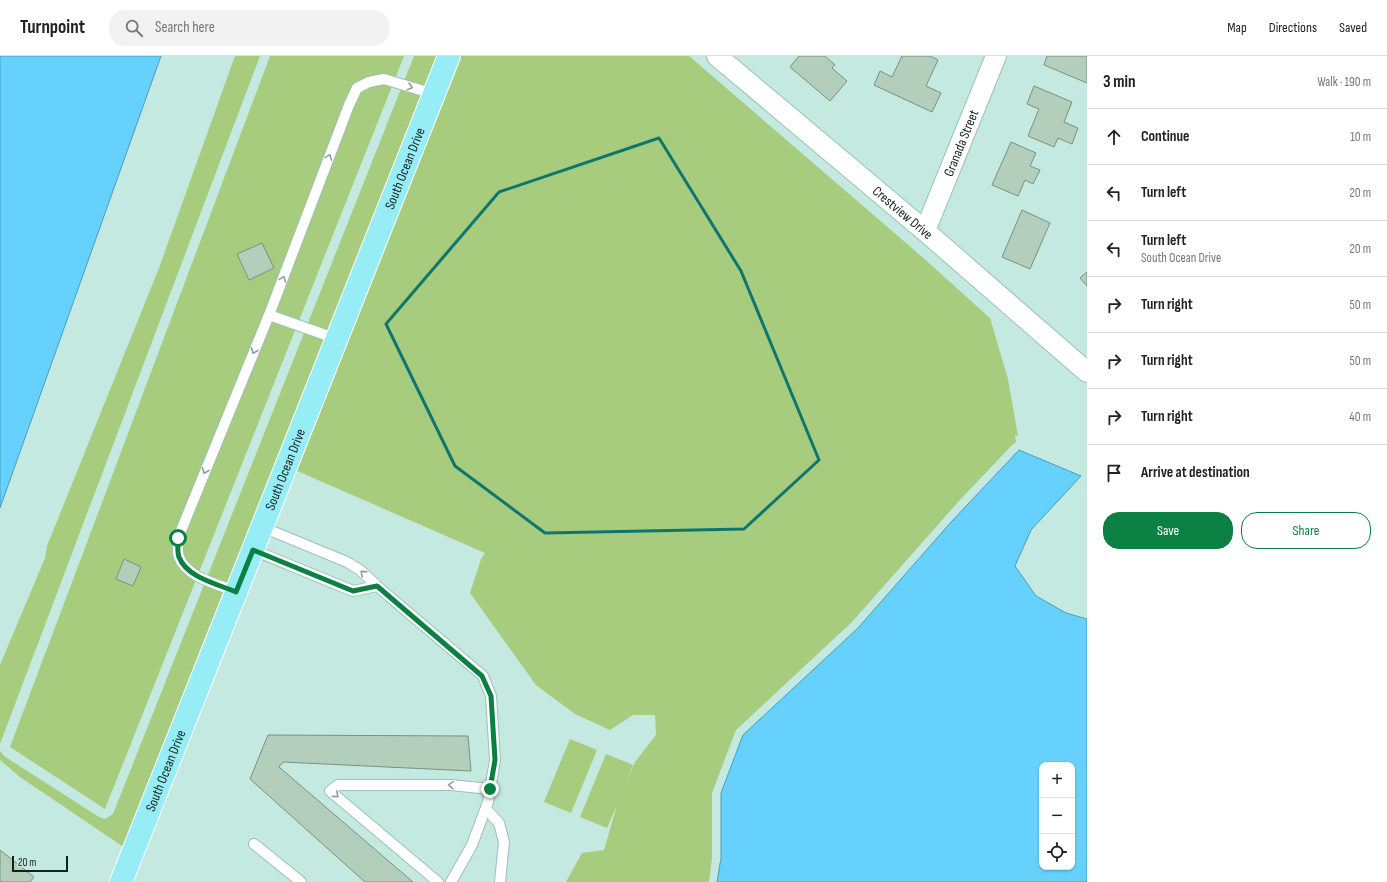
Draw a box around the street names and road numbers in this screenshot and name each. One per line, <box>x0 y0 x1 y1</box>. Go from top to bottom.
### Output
street label: Granada Street <box>940 107 982 179</box>
street label: South Ocean Drive <box>381 125 429 212</box>
street label: Crestview Drive <box>869 183 936 243</box>
street label: South Ocean Drive <box>261 426 309 513</box>
street label: South Ocean Drive <box>142 727 190 814</box>

